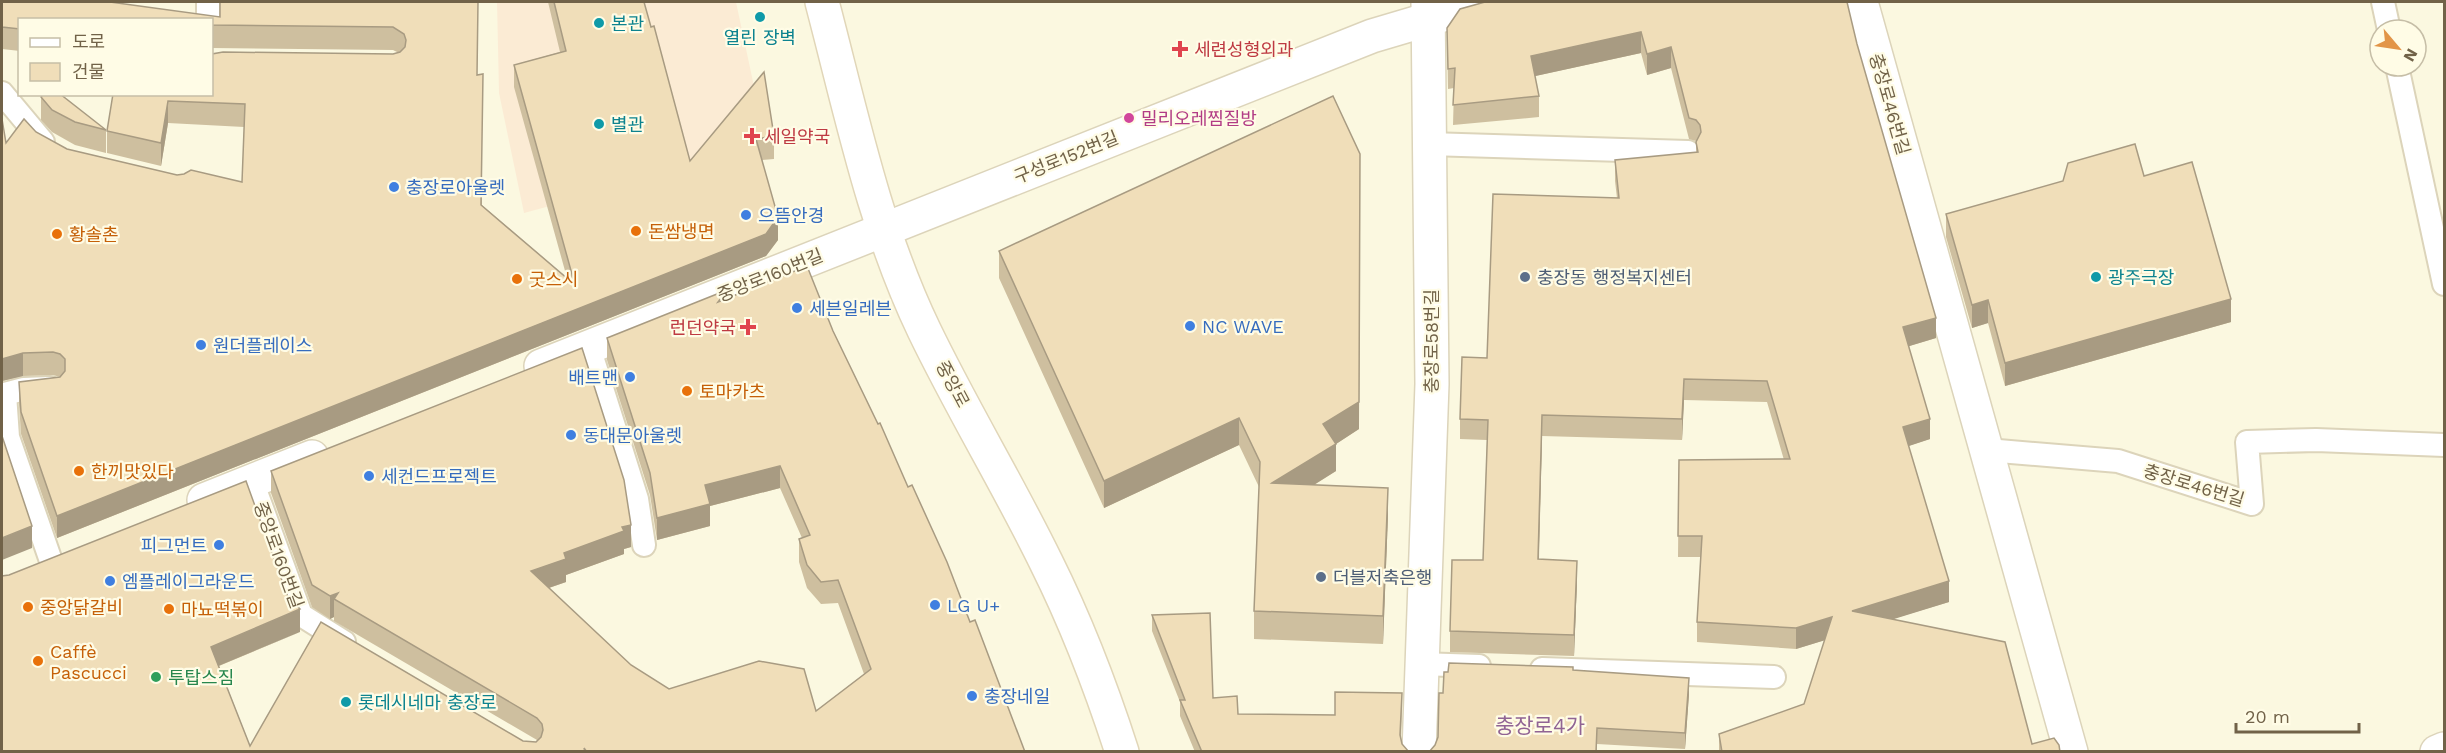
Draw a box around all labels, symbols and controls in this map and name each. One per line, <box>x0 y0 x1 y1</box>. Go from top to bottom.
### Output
marker: 열린 장벽 <box>753 10 767 24</box>
place label: 본관 <box>611 13 645 34</box>
marker: 본관 <box>592 16 606 30</box>
legend <box>18 18 213 96</box>
north arrow <box>2368 18 2428 78</box>
place label: 열린 장벽 <box>724 27 796 48</box>
text: 도로 <box>72 31 105 52</box>
place label: 세련성형외과 <box>1194 39 1294 60</box>
marker: 세련성형외과 <box>1171 40 1189 58</box>
text: N <box>2399 45 2422 65</box>
street label: 충장로46번길 <box>1865 51 1915 157</box>
text: 건물 <box>72 61 105 82</box>
place label: 밀리오레찜질방 <box>1141 108 1257 129</box>
marker: 밀리오레찜질방 <box>1122 111 1136 125</box>
place label: 별관 <box>611 114 645 135</box>
marker: 별관 <box>592 117 606 131</box>
place label: 세일약국 <box>764 126 830 147</box>
street label: 구성로152번길 <box>1011 127 1121 187</box>
marker: 세일약국 <box>745 129 759 143</box>
place label: 충장로아울렛 <box>406 177 505 198</box>
marker: 충장로아울렛 <box>387 180 401 194</box>
place label: 으뜸안경 <box>758 205 824 226</box>
marker: 으뜸안경 <box>739 208 753 222</box>
place label: 돈쌈냉면 <box>648 221 714 242</box>
place label: 황솔촌 <box>69 224 119 245</box>
marker: 돈쌈냉면 <box>629 224 643 238</box>
marker: 황솔촌 <box>50 227 64 241</box>
street label: 중앙로160번길 <box>714 244 826 306</box>
place label: 충장동 행정복지센터 <box>1537 267 1692 288</box>
place label: 광주극장 <box>2108 267 2174 288</box>
place label: 굿스시 <box>529 269 579 290</box>
marker: 충장동 행정복지센터 <box>1518 270 1532 284</box>
marker: 광주극장 <box>2089 270 2103 284</box>
marker: 굿스시 <box>510 272 524 286</box>
street label: 충장로58번길 <box>1421 289 1442 393</box>
place label: 세븐일레븐 <box>809 298 892 319</box>
marker: 세븐일레븐 <box>790 301 804 315</box>
place label: NC WAVE <box>1202 316 1284 337</box>
place label: 런던약국 <box>670 317 736 338</box>
marker: NC WAVE <box>1183 319 1197 333</box>
marker: 런던약국 <box>741 320 755 334</box>
place label: 원더플레이스 <box>213 335 312 356</box>
marker: 원더플레이스 <box>194 338 208 352</box>
street label: 중앙로 <box>932 357 974 411</box>
place label: 배트맨 <box>568 367 618 388</box>
marker: 배트맨 <box>623 370 637 384</box>
place label: 토마카츠 <box>699 381 765 402</box>
marker: 토마카츠 <box>680 384 694 398</box>
place label: 동대문아울렛 <box>583 425 682 446</box>
marker: 동대문아울렛 <box>564 428 578 442</box>
street label: 충장로46번길 <box>2141 460 2247 510</box>
place label: 한끼맛있다 <box>91 461 174 482</box>
marker: 한끼맛있다 <box>72 464 86 478</box>
place label: 세컨드프로젝트 <box>381 466 497 487</box>
marker: 세컨드프로젝트 <box>362 469 376 483</box>
street label: 중앙로160번길 <box>250 499 308 611</box>
place label: 피그먼트 <box>141 535 207 556</box>
marker: 피그먼트 <box>212 538 226 552</box>
place label: 더블저축은행 <box>1333 567 1432 588</box>
marker: 더블저축은행 <box>1314 570 1328 584</box>
place label: 엠플레이그라운드 <box>122 571 254 592</box>
marker: 엠플레이그라운드 <box>103 574 117 588</box>
place label: LG U+ <box>947 595 1000 616</box>
place label: 중앙닭갈비 <box>40 597 123 618</box>
marker: LG U+ <box>928 598 942 612</box>
place label: 마뇨떡볶이 <box>181 599 264 620</box>
marker: 중앙닭갈비 <box>21 600 35 614</box>
marker: 마뇨떡볶이 <box>162 602 176 616</box>
place label: Caffè Pascucci <box>50 641 127 683</box>
marker: Caffè Pascucci <box>31 654 45 668</box>
place label: 투탑스짐 <box>168 667 234 688</box>
marker: 투탑스짐 <box>149 670 163 684</box>
place label: 충장네일 <box>984 686 1050 707</box>
marker: 충장네일 <box>965 689 979 703</box>
place label: 롯데시네마 충장로 <box>358 692 497 713</box>
marker: 롯데시네마 충장로 <box>339 695 353 709</box>
scale bar <box>2236 696 2359 734</box>
text: 20 m <box>2245 706 2290 727</box>
district label: 충장로4가 <box>1495 713 1585 738</box>

